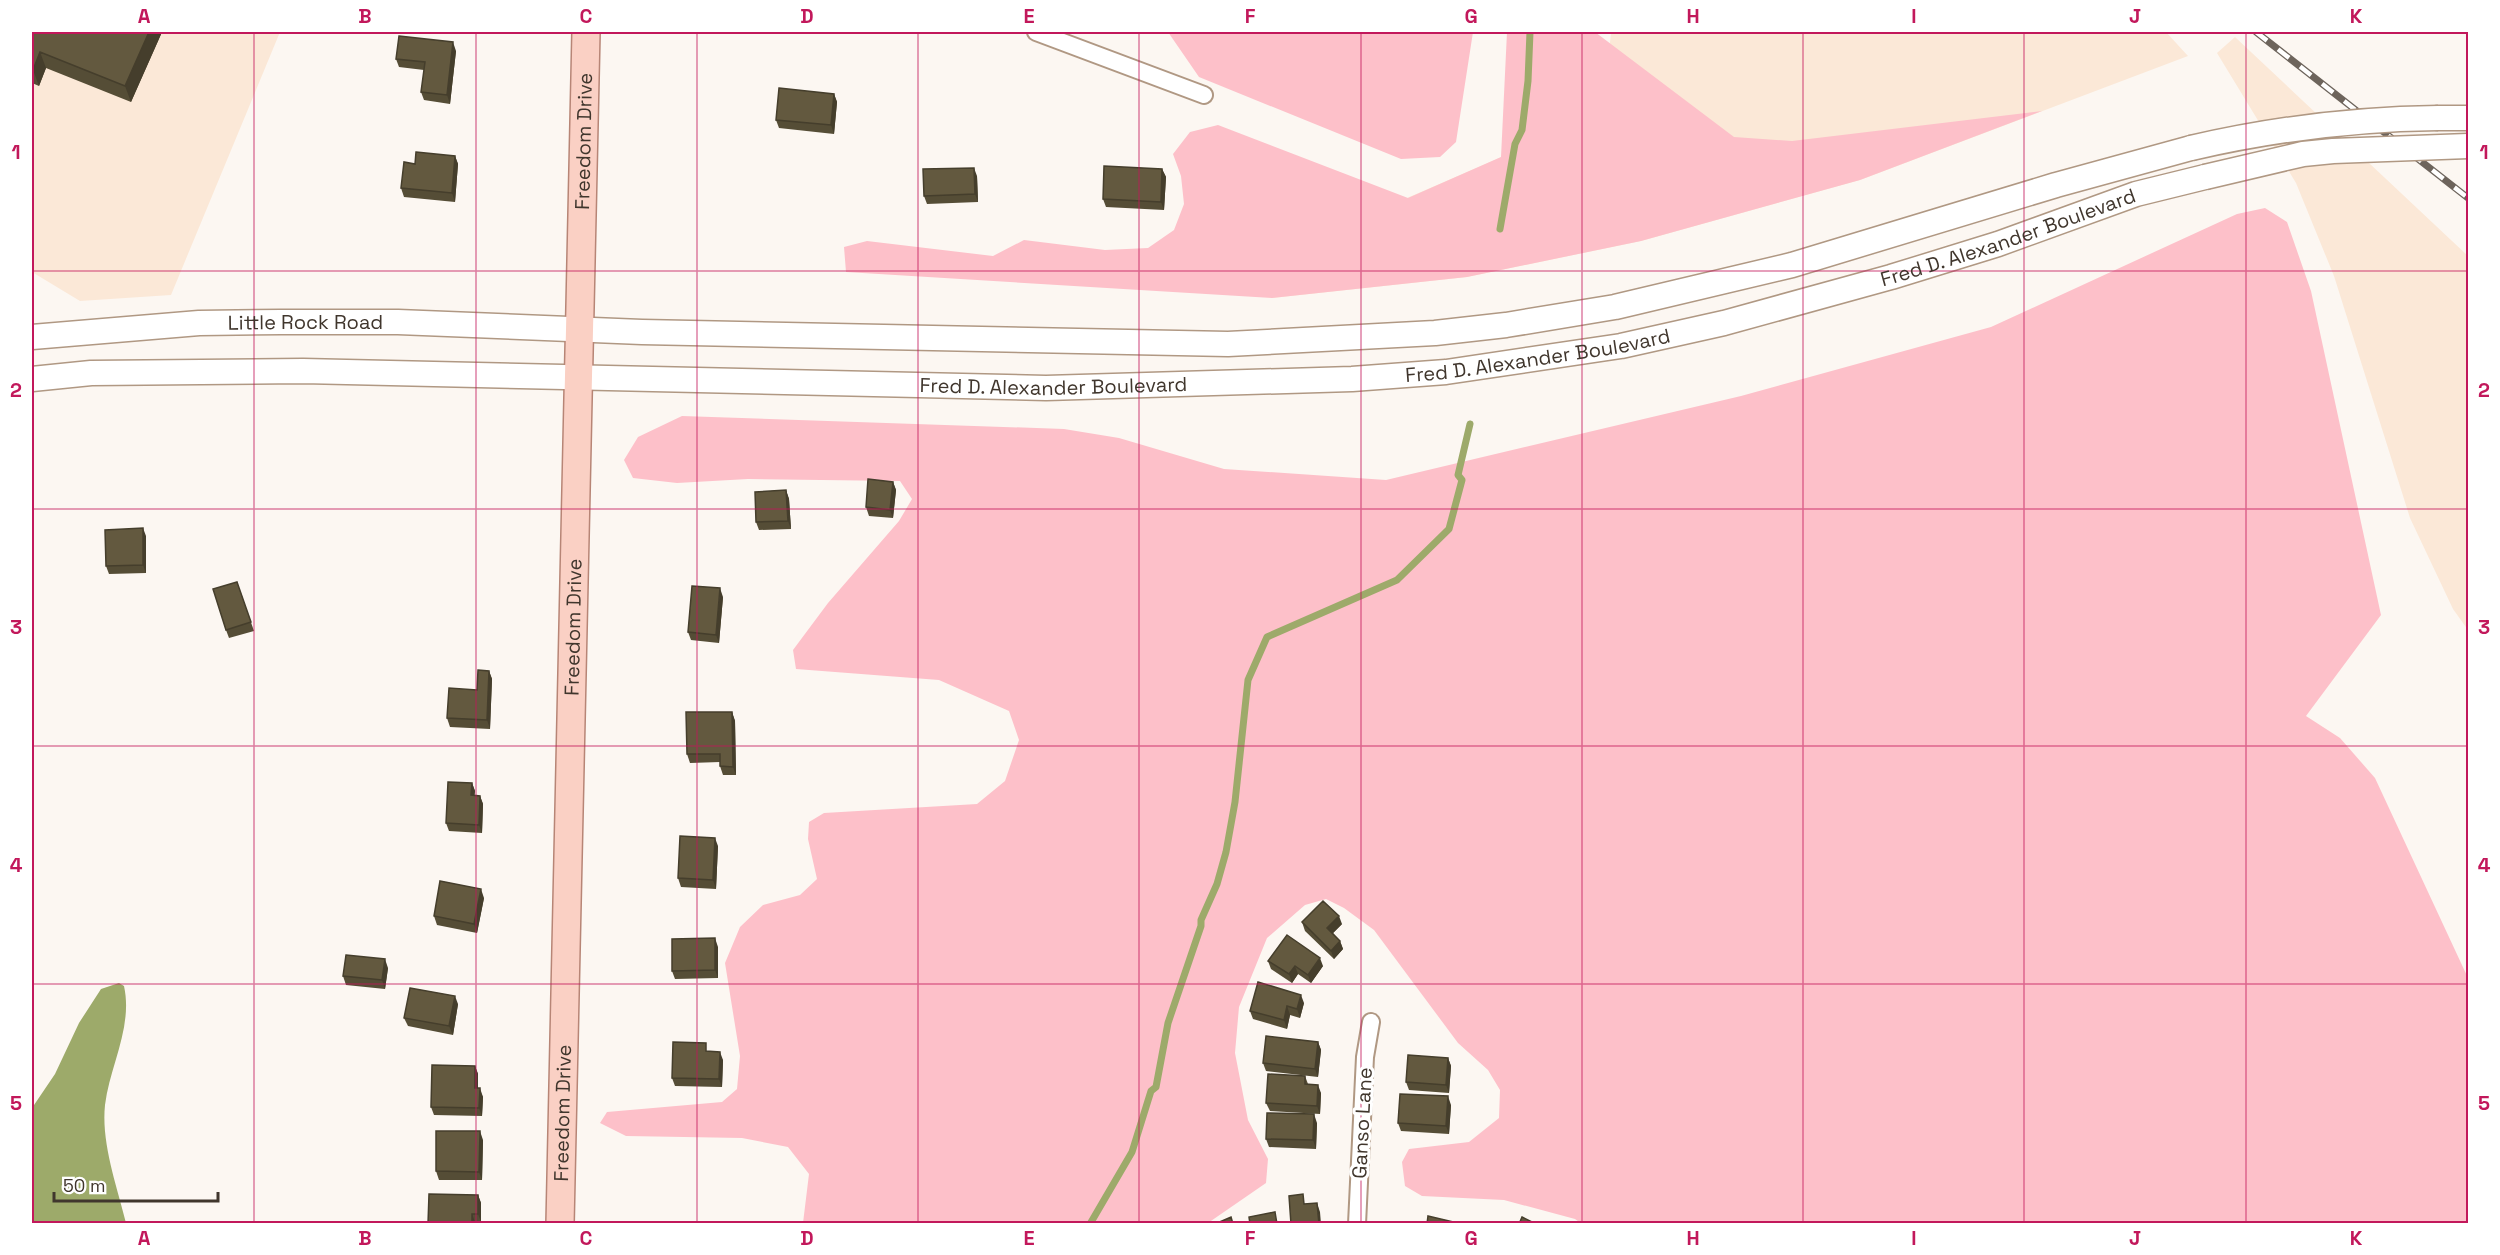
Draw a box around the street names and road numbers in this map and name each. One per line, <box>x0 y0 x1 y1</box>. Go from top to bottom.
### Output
street label: Freedom Drive <box>569 72 598 210</box>
street label: Fred D. Alexander Boulevard <box>1877 182 2139 292</box>
street label: Little Rock Road <box>228 309 383 336</box>
street label: Fred D. Alexander Boulevard <box>1404 322 1673 388</box>
street label: Fred D. Alexander Boulevard <box>919 371 1188 401</box>
street label: Freedom Drive <box>559 558 588 696</box>
street label: Freedom Drive <box>548 1044 577 1182</box>
street label: Ganso Lane <box>1346 1067 1378 1179</box>

